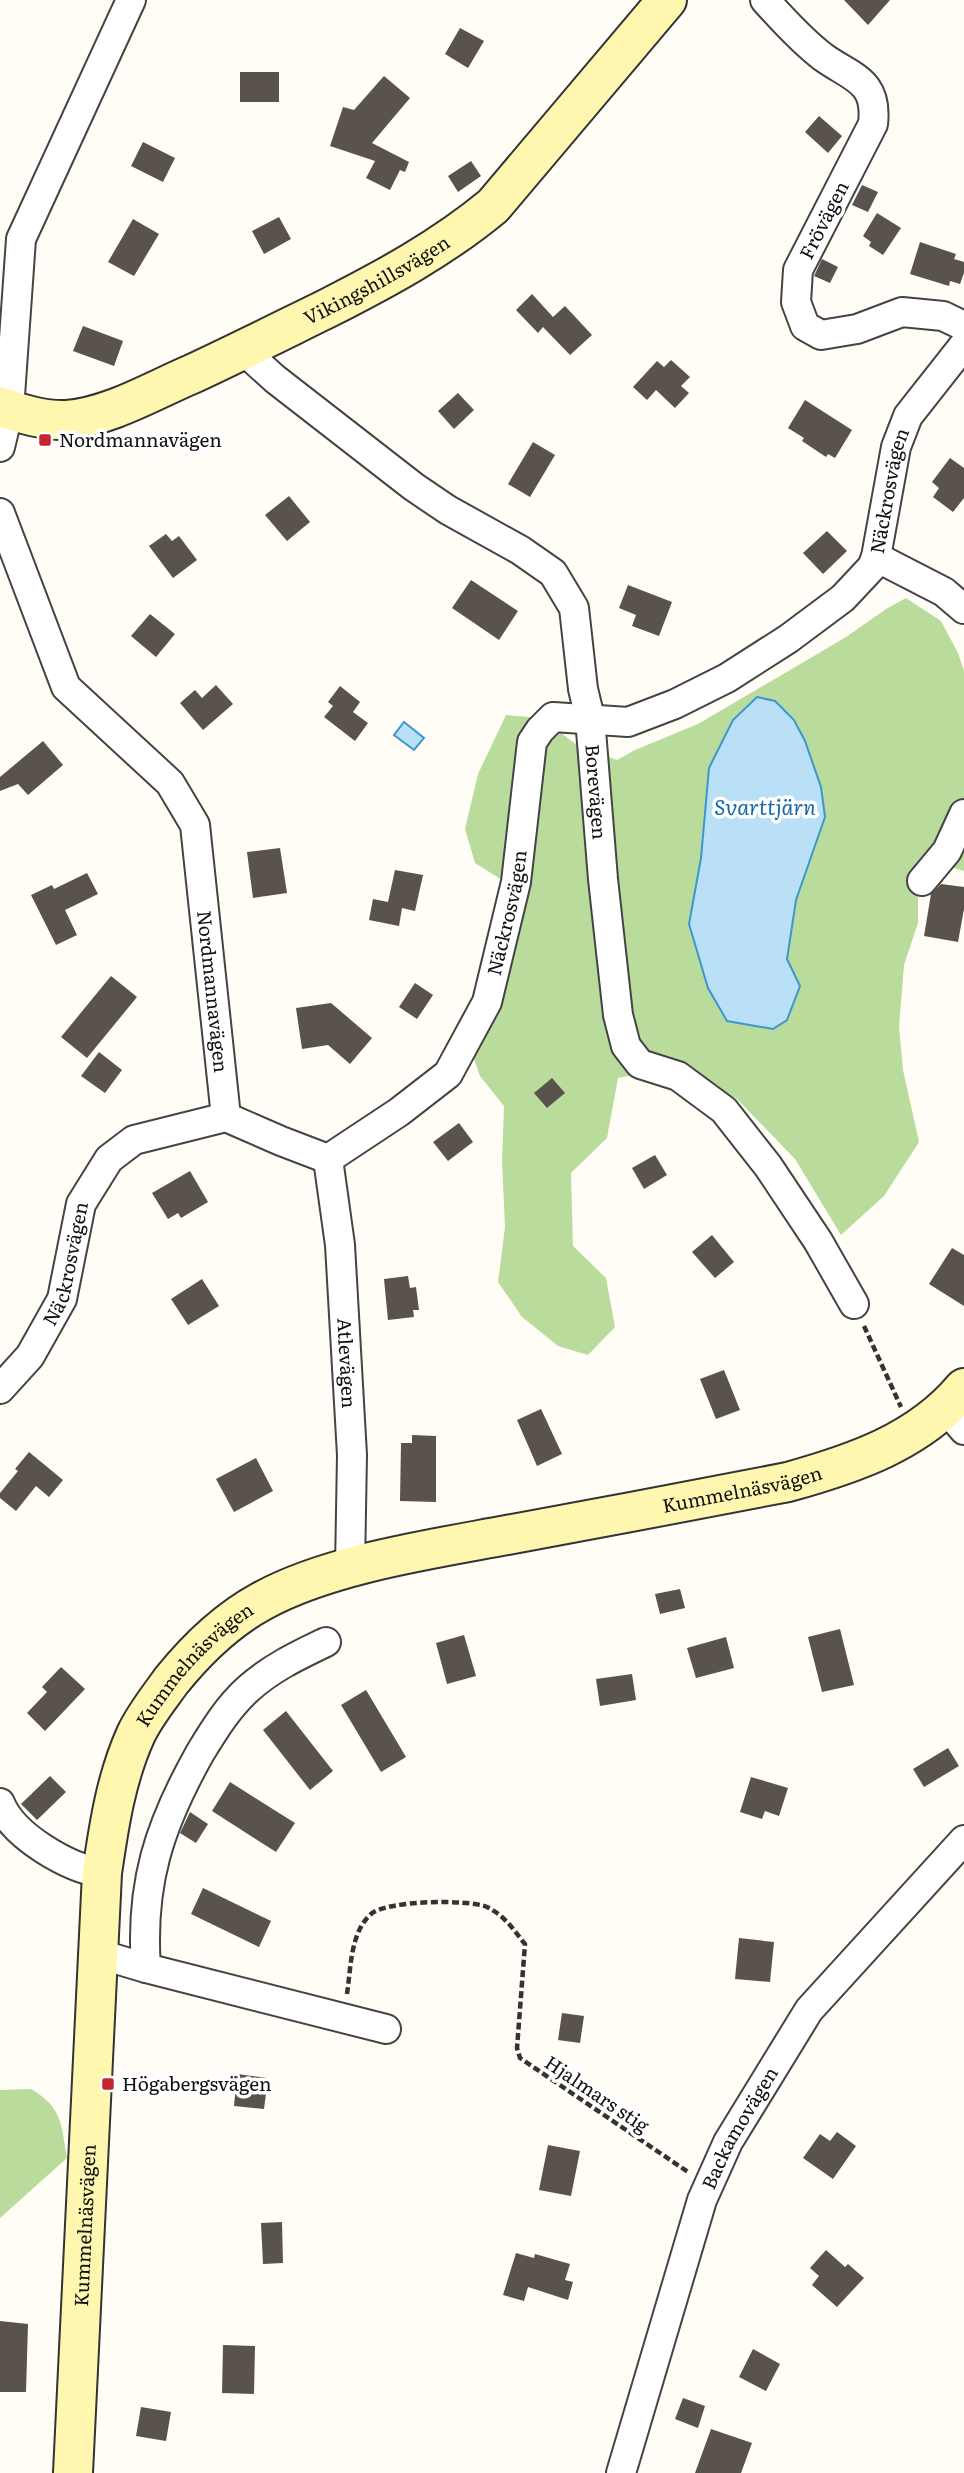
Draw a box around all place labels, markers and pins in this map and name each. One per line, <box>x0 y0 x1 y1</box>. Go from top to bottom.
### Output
place label: Nordmannavägen <box>59 425 222 453</box>
marker: Nordmannavägen <box>37 432 53 448</box>
place label: Högabergsvägen <box>122 2069 271 2097</box>
marker: Högabergsvägen <box>100 2076 116 2092</box>

